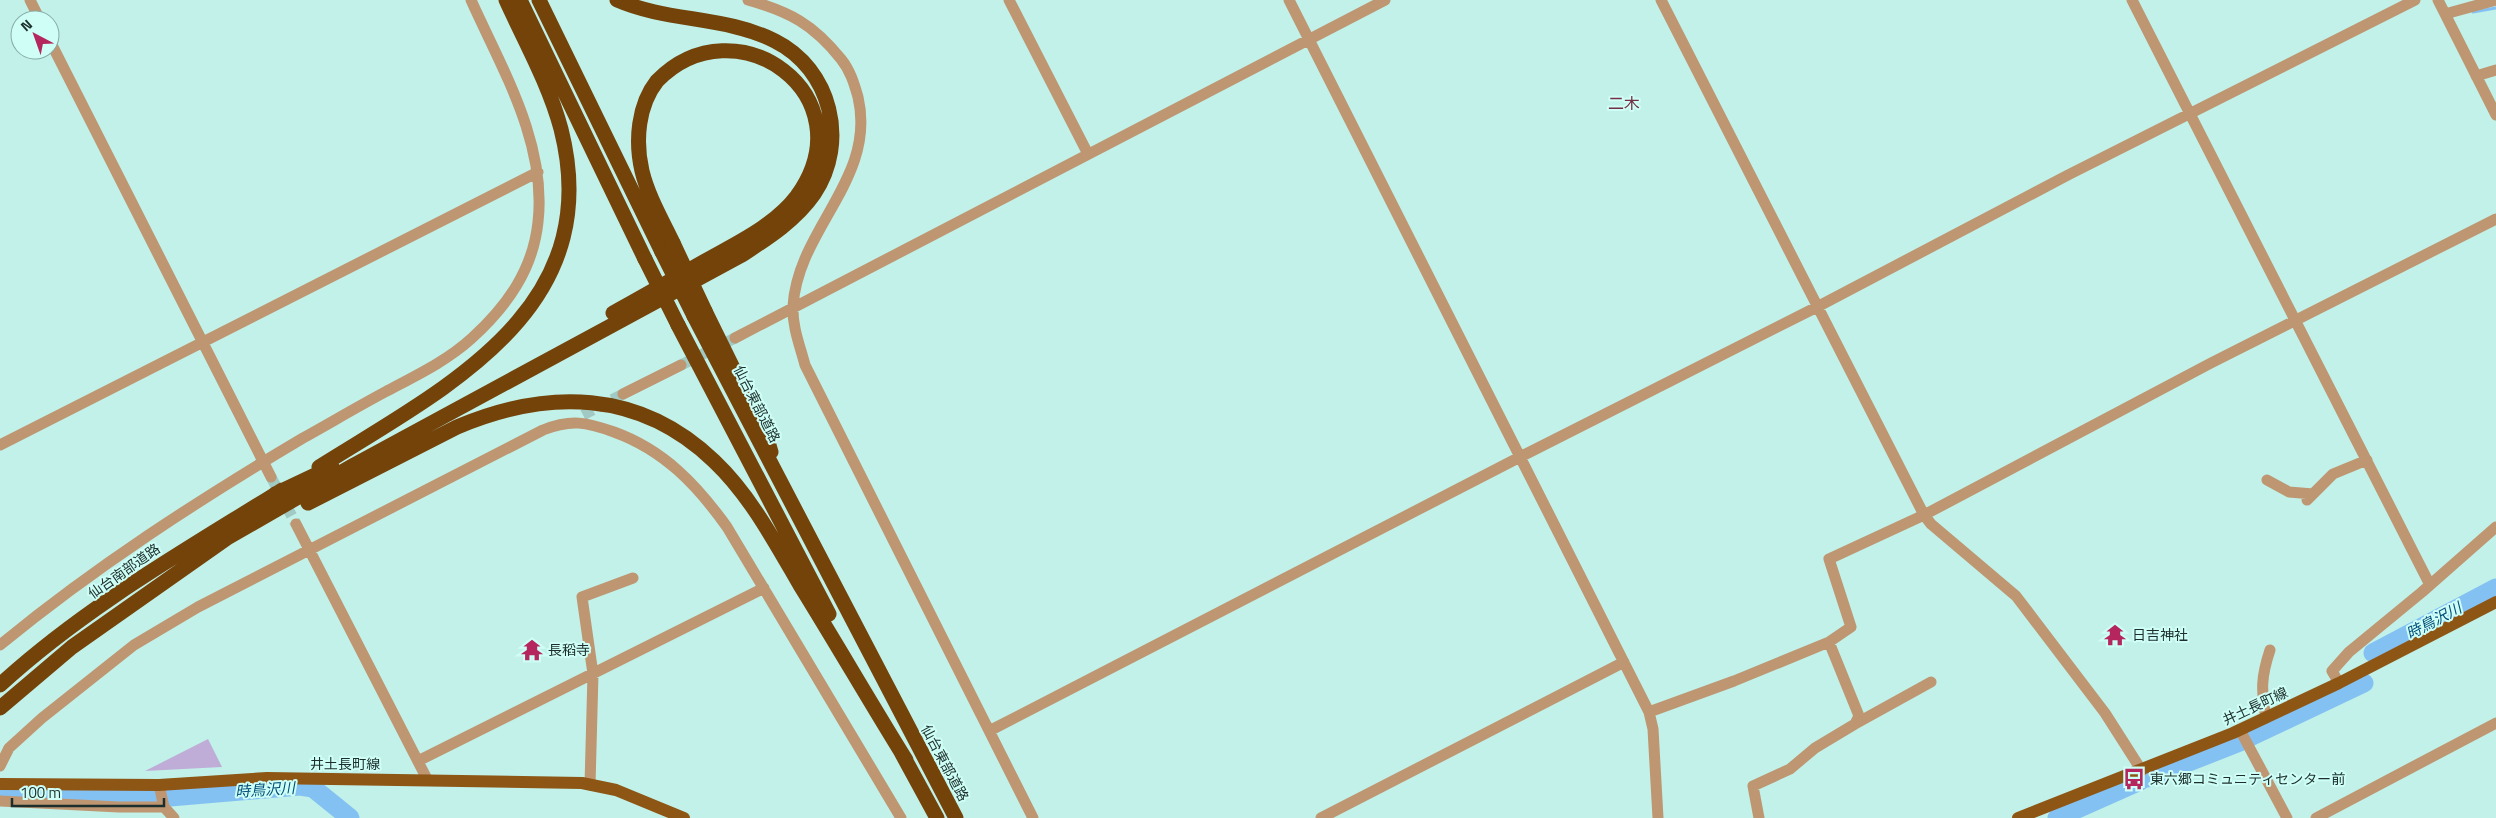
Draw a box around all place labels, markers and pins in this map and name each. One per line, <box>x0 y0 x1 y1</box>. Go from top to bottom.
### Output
temple icon: 日吉神社 <box>2102 622 2128 648</box>
place label: 日吉神社 <box>2132 624 2188 645</box>
temple icon: 長稻寺 <box>519 637 545 663</box>
place label: 長稻寺 <box>548 639 590 660</box>
bus stop icon: 東六郷コミュニティセンター前 <box>2121 766 2147 792</box>
place label: 東六郷コミュニティセンター前 <box>2150 768 2345 789</box>

